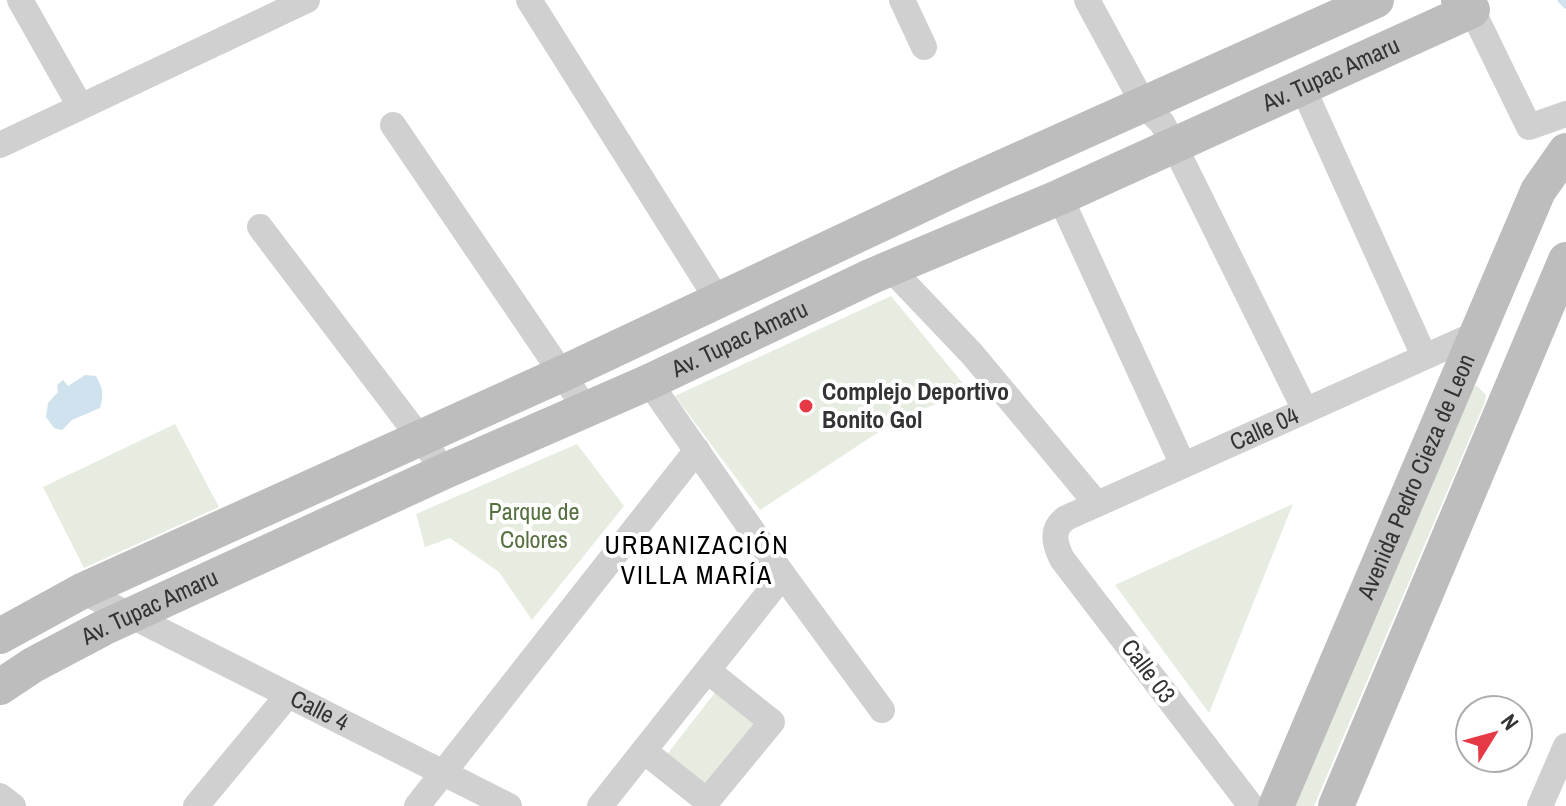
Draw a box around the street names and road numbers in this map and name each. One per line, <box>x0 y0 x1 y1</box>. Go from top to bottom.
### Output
street label: Av. Tupac Amaru <box>1256 28 1404 119</box>
street label: Av. Tupac Amaru <box>665 292 813 385</box>
street label: Avenida Pedro Cieza de Leon <box>1349 349 1482 605</box>
street label: Calle 04 <box>1224 399 1303 458</box>
street label: Av. Tupac Amaru <box>74 560 223 652</box>
street label: Calle 03 <box>1114 632 1183 709</box>
street label: Calle 4 <box>285 682 355 738</box>

